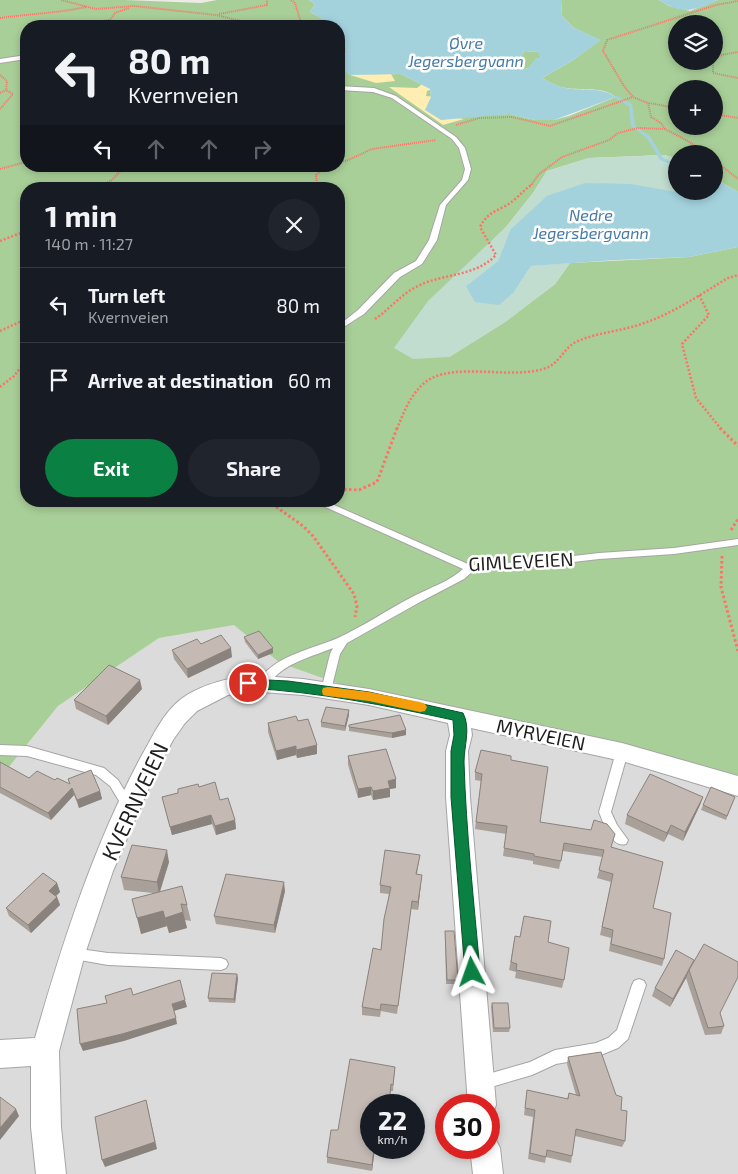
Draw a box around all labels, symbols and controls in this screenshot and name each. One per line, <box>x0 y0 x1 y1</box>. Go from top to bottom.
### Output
map controls <box>668 15 723 200</box>
button: layers <box>668 15 723 70</box>
water label: Øvre Jegersbergvann <box>407 33 524 70</box>
text: 80 m <box>128 39 210 81</box>
icon: left <box>45 40 110 105</box>
button: + <box>668 80 723 135</box>
text: Kvernveien <box>128 81 239 107</box>
icon: left <box>89 135 117 163</box>
icon: ahead <box>142 135 170 163</box>
icon: ahead <box>195 135 223 163</box>
icon: right <box>248 135 276 163</box>
button: − <box>668 145 723 200</box>
text: 1 min <box>45 197 117 233</box>
button: close <box>268 199 320 251</box>
water label: Nedre Jegersbergvann <box>532 205 649 242</box>
text: 140 m · 11:27 <box>45 234 133 253</box>
text: Turn left <box>88 284 165 307</box>
icon: left <box>45 291 73 319</box>
text: 80 m <box>276 294 320 317</box>
text: Kvernveien <box>88 307 169 326</box>
icon: arrive <box>45 366 73 394</box>
text: Arrive at destination <box>88 369 273 392</box>
text: 60 m <box>288 369 331 392</box>
button: Exit <box>45 439 178 497</box>
button: Share <box>188 439 320 497</box>
street label: GIMLEVEIEN <box>468 547 574 575</box>
pin <box>227 662 269 704</box>
icon: arrive <box>234 669 262 697</box>
street label: MYRVEIEN <box>494 713 588 755</box>
street label: KVERNVEIEN <box>95 738 173 864</box>
position arrow <box>445 945 497 997</box>
speed limit sign: 30 <box>435 1094 500 1159</box>
text: 22 <box>378 1105 407 1135</box>
text: km/h <box>378 1132 407 1146</box>

